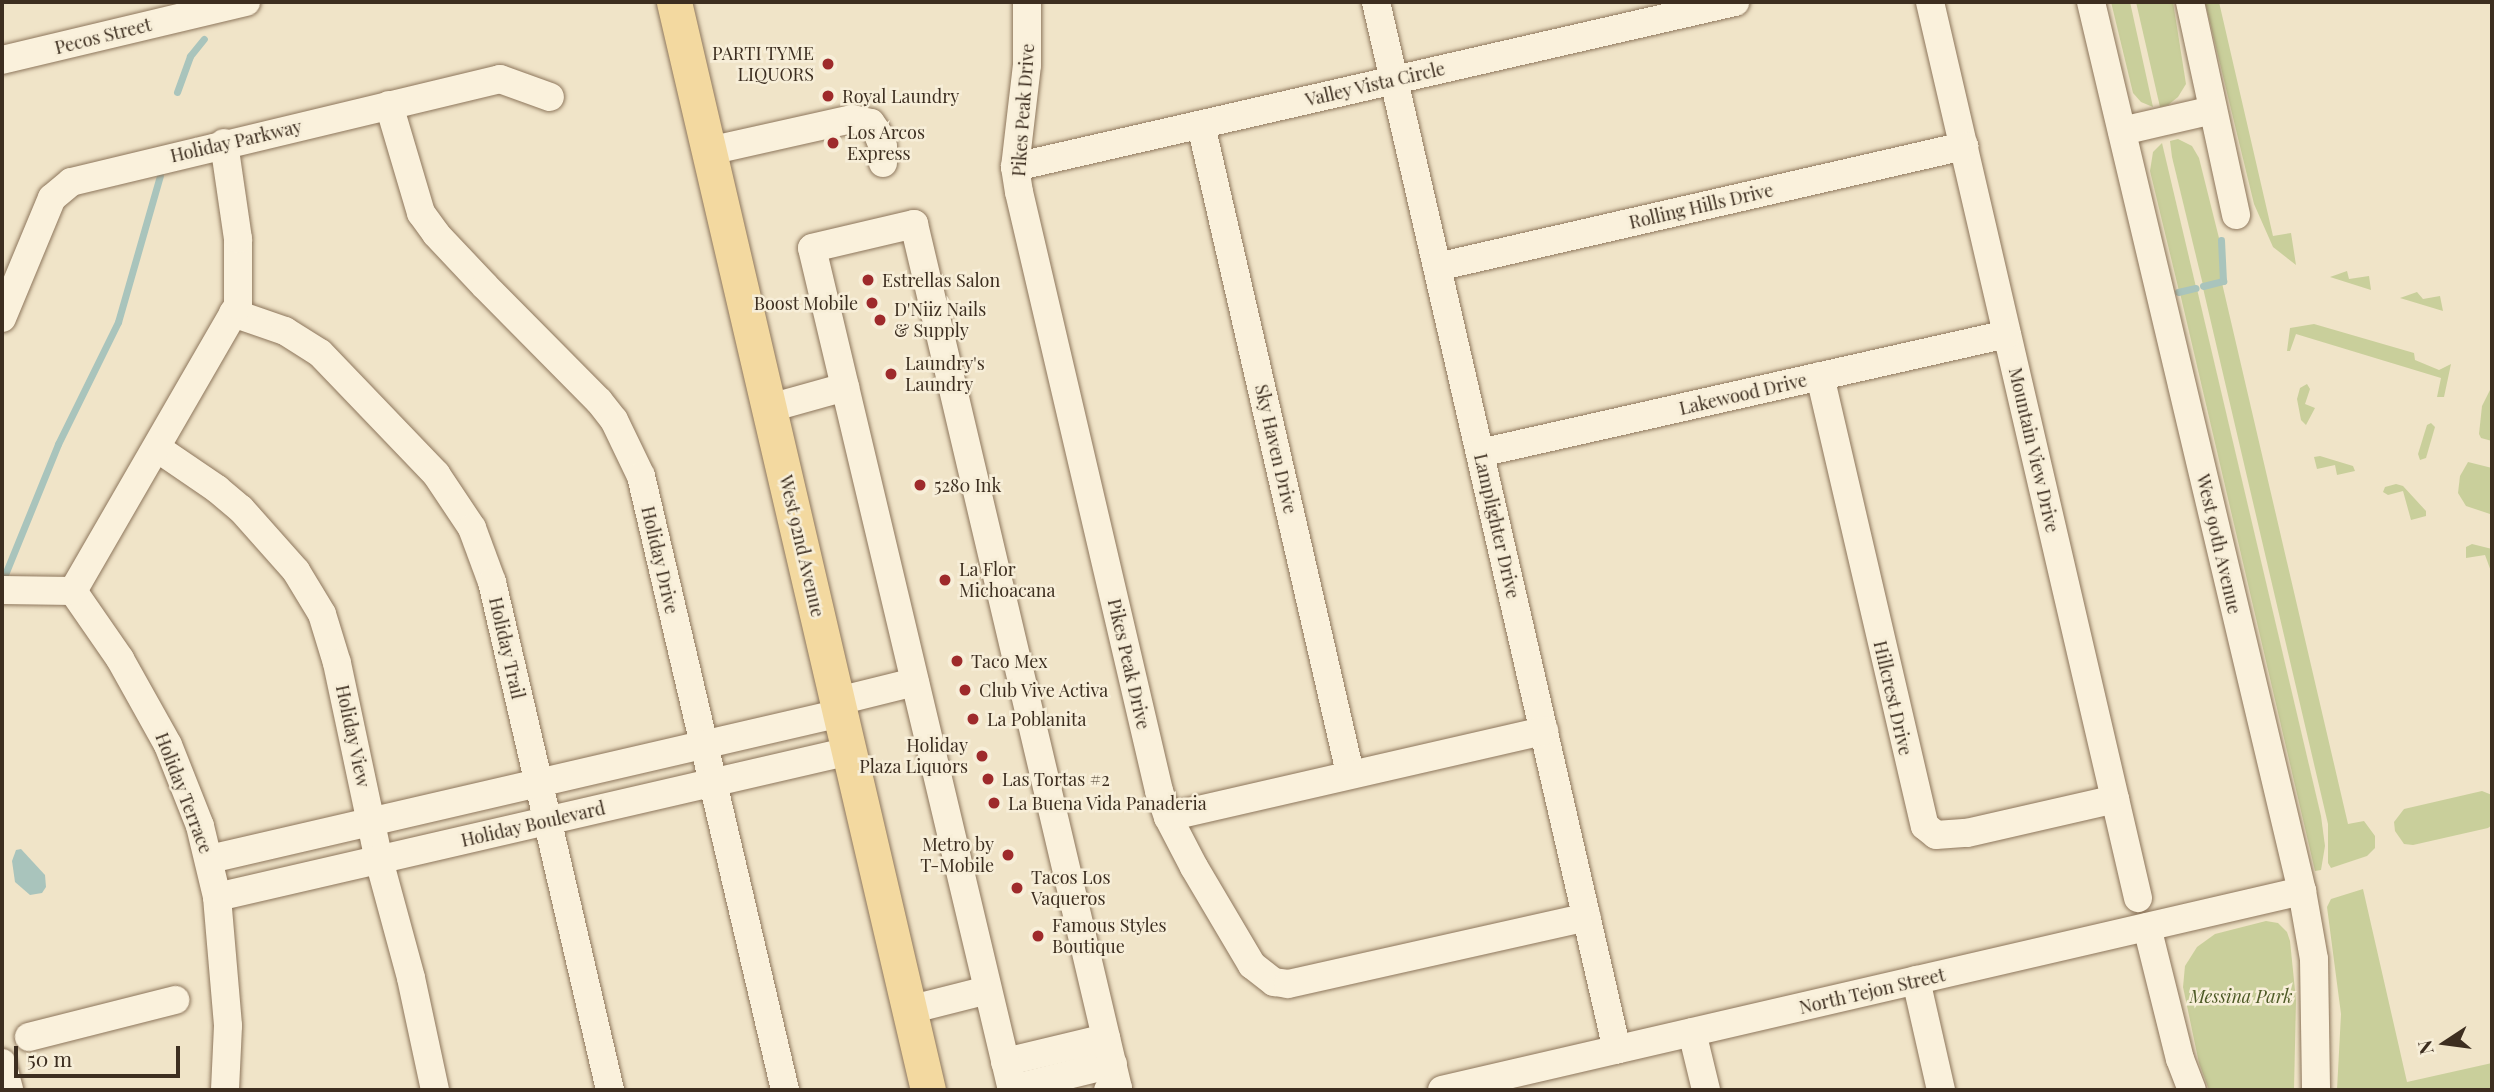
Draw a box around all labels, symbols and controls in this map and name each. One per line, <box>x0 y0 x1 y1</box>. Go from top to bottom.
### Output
street label: Pecos Street <box>52 14 154 58</box>
place label: PARTI TYME LIQUORS <box>711 43 814 86</box>
street label: Pikes Peak Drive <box>1008 43 1038 177</box>
marker: PARTI TYME LIQUORS <box>820 56 836 72</box>
street label: Valley Vista Circle <box>1302 57 1448 111</box>
place label: Royal Laundry <box>842 85 959 107</box>
marker: Royal Laundry <box>820 88 836 104</box>
street label: Holiday Parkway <box>168 115 304 167</box>
place label: Los Arcos Express <box>847 122 926 164</box>
marker: Los Arcos Express <box>825 135 841 151</box>
street label: Rolling Hills Drive <box>1627 179 1775 233</box>
place label: Estrellas Salon <box>882 269 1000 291</box>
marker: Estrellas Salon <box>860 272 876 288</box>
place label: Boost Mobile <box>753 292 858 314</box>
marker: Boost Mobile <box>864 295 880 311</box>
place label: D'Niiz Nails & Supply <box>894 299 986 342</box>
marker: D'Niiz Nails & Supply <box>872 312 888 328</box>
place label: Laundry's Laundry <box>905 353 985 396</box>
street label: Mountain View Drive <box>2004 365 2064 535</box>
marker: Laundry's Laundry <box>883 366 899 382</box>
street label: Lakewood Drive <box>1677 369 1809 419</box>
street label: Sky Haven Drive <box>1251 382 1301 516</box>
street label: Lamplighter Drive <box>1470 451 1524 601</box>
street label: West 90th Avenue <box>2192 471 2246 617</box>
street label: West 92nd Avenue <box>775 472 829 620</box>
place label: 5280 Ink <box>934 474 1001 496</box>
marker: 5280 Ink <box>912 477 928 493</box>
street label: Holiday Drive <box>637 504 683 616</box>
place label: La Flor Michoacana <box>959 559 1056 602</box>
marker: La Flor Michoacana <box>937 572 953 588</box>
street label: Holiday Trail <box>485 594 529 702</box>
street label: Pikes Peak Drive <box>1103 596 1155 732</box>
street label: Hillcrest Drive <box>1869 638 1917 758</box>
place label: Taco Mex <box>971 650 1048 672</box>
marker: Taco Mex <box>949 653 965 669</box>
place label: Club Vive Activa <box>979 679 1109 701</box>
street label: Holiday View <box>331 682 375 790</box>
marker: Club Vive Activa <box>957 682 973 698</box>
place label: La Poblanita <box>987 708 1087 730</box>
marker: La Poblanita <box>965 711 981 727</box>
street label: Holiday Terrace <box>151 729 217 857</box>
place label: Holiday Plaza Liquors <box>859 735 968 778</box>
marker: Holiday Plaza Liquors <box>974 748 990 764</box>
place label: Las Tortas #2 <box>1002 768 1110 790</box>
marker: Las Tortas #2 <box>980 771 996 787</box>
place label: La Buena Vida Panaderia <box>1008 792 1208 814</box>
marker: La Buena Vida Panaderia <box>986 795 1002 811</box>
street label: Holiday Boulevard <box>459 797 607 851</box>
place label: Metro by T-Mobile <box>920 834 994 876</box>
marker: Metro by T-Mobile <box>1000 847 1016 863</box>
place label: Tacos Los Vaqueros <box>1031 867 1111 910</box>
marker: Tacos Los Vaqueros <box>1009 880 1025 896</box>
place label: Famous Styles Boutique <box>1052 915 1167 958</box>
marker: Famous Styles Boutique <box>1030 928 1046 944</box>
street label: North Tejon Street <box>1797 964 1947 1018</box>
park label: Messina Park <box>2189 985 2293 1007</box>
north arrow <box>2410 1008 2480 1078</box>
scale bar <box>18 1032 184 1076</box>
text: N <box>2410 1038 2439 1057</box>
text: 50 m <box>27 1044 72 1072</box>

